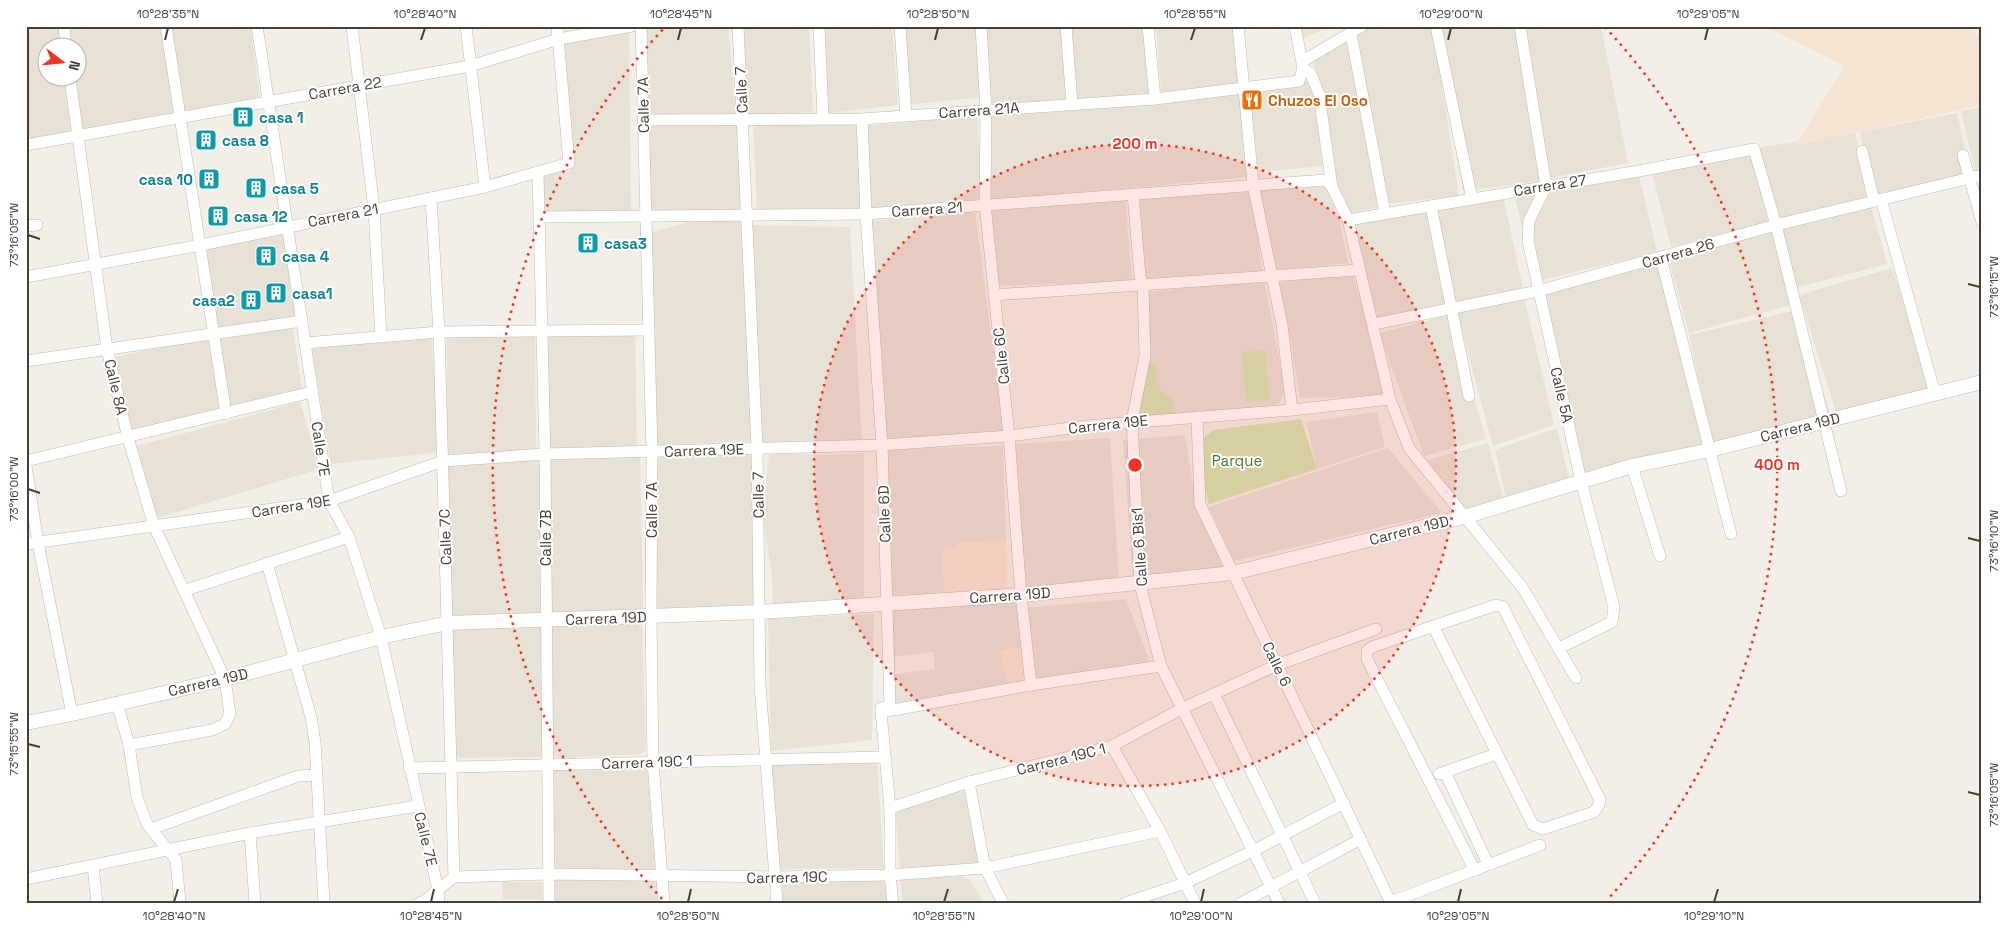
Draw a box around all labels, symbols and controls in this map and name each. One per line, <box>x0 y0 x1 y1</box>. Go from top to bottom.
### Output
text: 10°28'35"N <box>137 6 199 22</box>
text: 10°28'40"N <box>394 6 456 22</box>
text: 10°28'45"N <box>650 6 712 22</box>
text: 10°28'50"N <box>907 6 969 22</box>
text: 10°28'55"N <box>1164 6 1226 22</box>
text: 10°29'00"N <box>1419 6 1483 22</box>
text: 10°29'05"N <box>1677 6 1739 22</box>
north arrow <box>38 38 88 88</box>
text: N <box>65 59 84 73</box>
street label: Calle 7 <box>730 66 752 114</box>
street label: Carrera 22 <box>307 72 383 104</box>
street label: Calle 7A <box>633 76 653 133</box>
restaurant icon: Chuzos El Oso <box>1240 88 1264 112</box>
place label: Chuzos El Oso <box>1268 91 1368 110</box>
street label: Carrera 21A <box>938 98 1021 122</box>
building icon: casa 1 <box>231 105 255 129</box>
place label: casa 1 <box>259 108 303 127</box>
building icon: casa 8 <box>194 128 218 152</box>
place label: casa 8 <box>222 131 269 150</box>
text: 200 m <box>1113 134 1157 153</box>
building icon: casa 10 <box>197 167 221 191</box>
place label: casa 10 <box>139 170 193 189</box>
street label: Carrera 27 <box>1512 170 1588 200</box>
building icon: casa 5 <box>244 176 268 200</box>
place label: casa 5 <box>272 179 319 198</box>
street label: Carrera 21 <box>891 197 963 221</box>
street label: Carrera 21 <box>306 199 380 231</box>
text: 73°16'05"W <box>6 202 22 267</box>
building icon: casa 12 <box>206 204 230 228</box>
place label: casa 12 <box>234 207 287 226</box>
building icon: casa3 <box>576 231 600 255</box>
place label: casa3 <box>604 234 647 253</box>
street label: Carrera 26 <box>1640 234 1716 272</box>
building icon: casa 4 <box>254 244 278 268</box>
place label: casa 4 <box>282 247 330 266</box>
text: 73°16'15"W <box>1986 256 2002 318</box>
building icon: casa1 <box>264 281 288 305</box>
place label: casa1 <box>292 284 333 303</box>
building icon: casa2 <box>239 288 263 312</box>
place label: casa2 <box>192 291 235 310</box>
street label: Calle 6C <box>989 327 1013 385</box>
street label: Calle 8A <box>100 357 132 418</box>
street label: Calle 5A <box>1546 365 1578 425</box>
street label: Carrera 19D <box>1758 408 1842 446</box>
street label: Carrera 19E <box>1067 410 1149 438</box>
street label: Calle 7E <box>307 420 335 478</box>
street label: Carrera 19E <box>664 439 744 461</box>
park label: Parque <box>1212 451 1262 470</box>
text: 400 m <box>1754 455 1800 474</box>
text: 73°16'00"W <box>6 456 22 521</box>
centre of rings <box>1126 456 1144 474</box>
street label: Calle 7 <box>748 471 768 519</box>
street label: Calle 7A <box>642 481 661 538</box>
street label: Calle 6D <box>874 485 894 543</box>
street label: Carrera 19E <box>250 490 332 522</box>
street label: Calle 6 Bis1 <box>1127 507 1151 587</box>
street label: Calle 7C <box>435 508 455 566</box>
text: 73°16'10"W <box>1986 509 2002 572</box>
street label: Calle 7B <box>536 510 555 566</box>
street label: Carrera 19D <box>1367 511 1451 549</box>
street label: Carrera 19D <box>969 583 1051 607</box>
street label: Carrera 19D <box>565 607 647 629</box>
street label: Calle 6 <box>1258 638 1296 690</box>
street label: Carrera 19D <box>166 664 250 700</box>
text: 73°15'55"W <box>6 712 22 776</box>
street label: Carrera 19C 1 <box>1014 739 1108 779</box>
street label: Carrera 19C 1 <box>601 751 693 773</box>
text: 73°16'05"W <box>1986 762 2002 827</box>
street label: Calle 7E <box>410 810 442 868</box>
street label: Carrera 19C <box>746 867 828 887</box>
text: 10°28'40"N <box>143 908 205 924</box>
text: 10°28'45"N <box>400 908 462 924</box>
text: 10°28'50"N <box>657 908 719 924</box>
text: 10°28'55"N <box>913 908 975 924</box>
text: 10°29'00"N <box>1169 908 1233 924</box>
text: 10°29'05"N <box>1427 908 1489 924</box>
text: 10°29'10"N <box>1684 908 1744 924</box>

